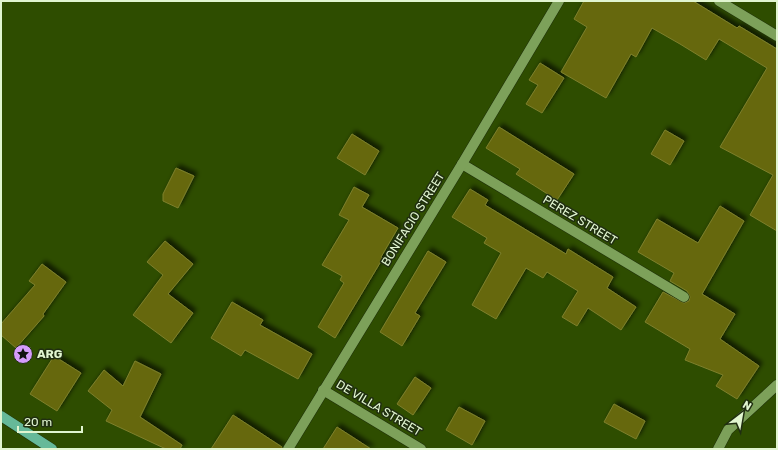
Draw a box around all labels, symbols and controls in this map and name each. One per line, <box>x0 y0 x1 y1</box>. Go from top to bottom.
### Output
street label: BONIFACIO STREET <box>378 169 448 269</box>
street label: PEREZ STREET <box>540 192 620 248</box>
place icon: ARG <box>12 343 34 365</box>
place label: ARG <box>37 347 63 361</box>
street label: DE VILLA STREET <box>334 377 424 439</box>
north arrow <box>722 394 762 434</box>
text: N <box>740 398 754 414</box>
scale bar <box>18 408 82 434</box>
text: 20 m <box>24 415 52 429</box>

